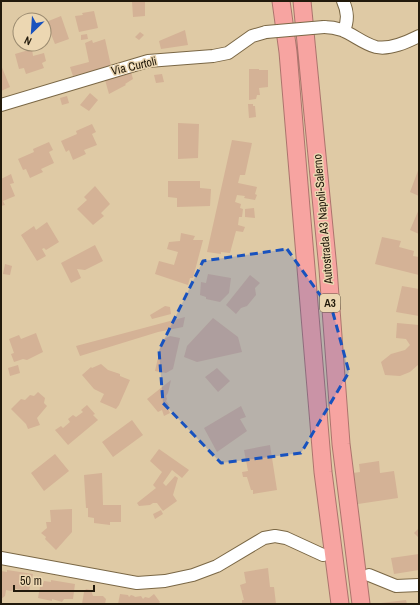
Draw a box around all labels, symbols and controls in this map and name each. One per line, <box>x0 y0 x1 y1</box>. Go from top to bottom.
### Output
north arrow <box>12 12 52 52</box>
text: N <box>22 33 34 49</box>
street label: Via Curtoli <box>110 53 158 79</box>
street label: Autostrada A3 Napoli-Salerno <box>309 153 337 286</box>
road number: A3 <box>320 294 340 312</box>
scale bar <box>14 567 94 593</box>
text: 50 m <box>20 573 42 589</box>

